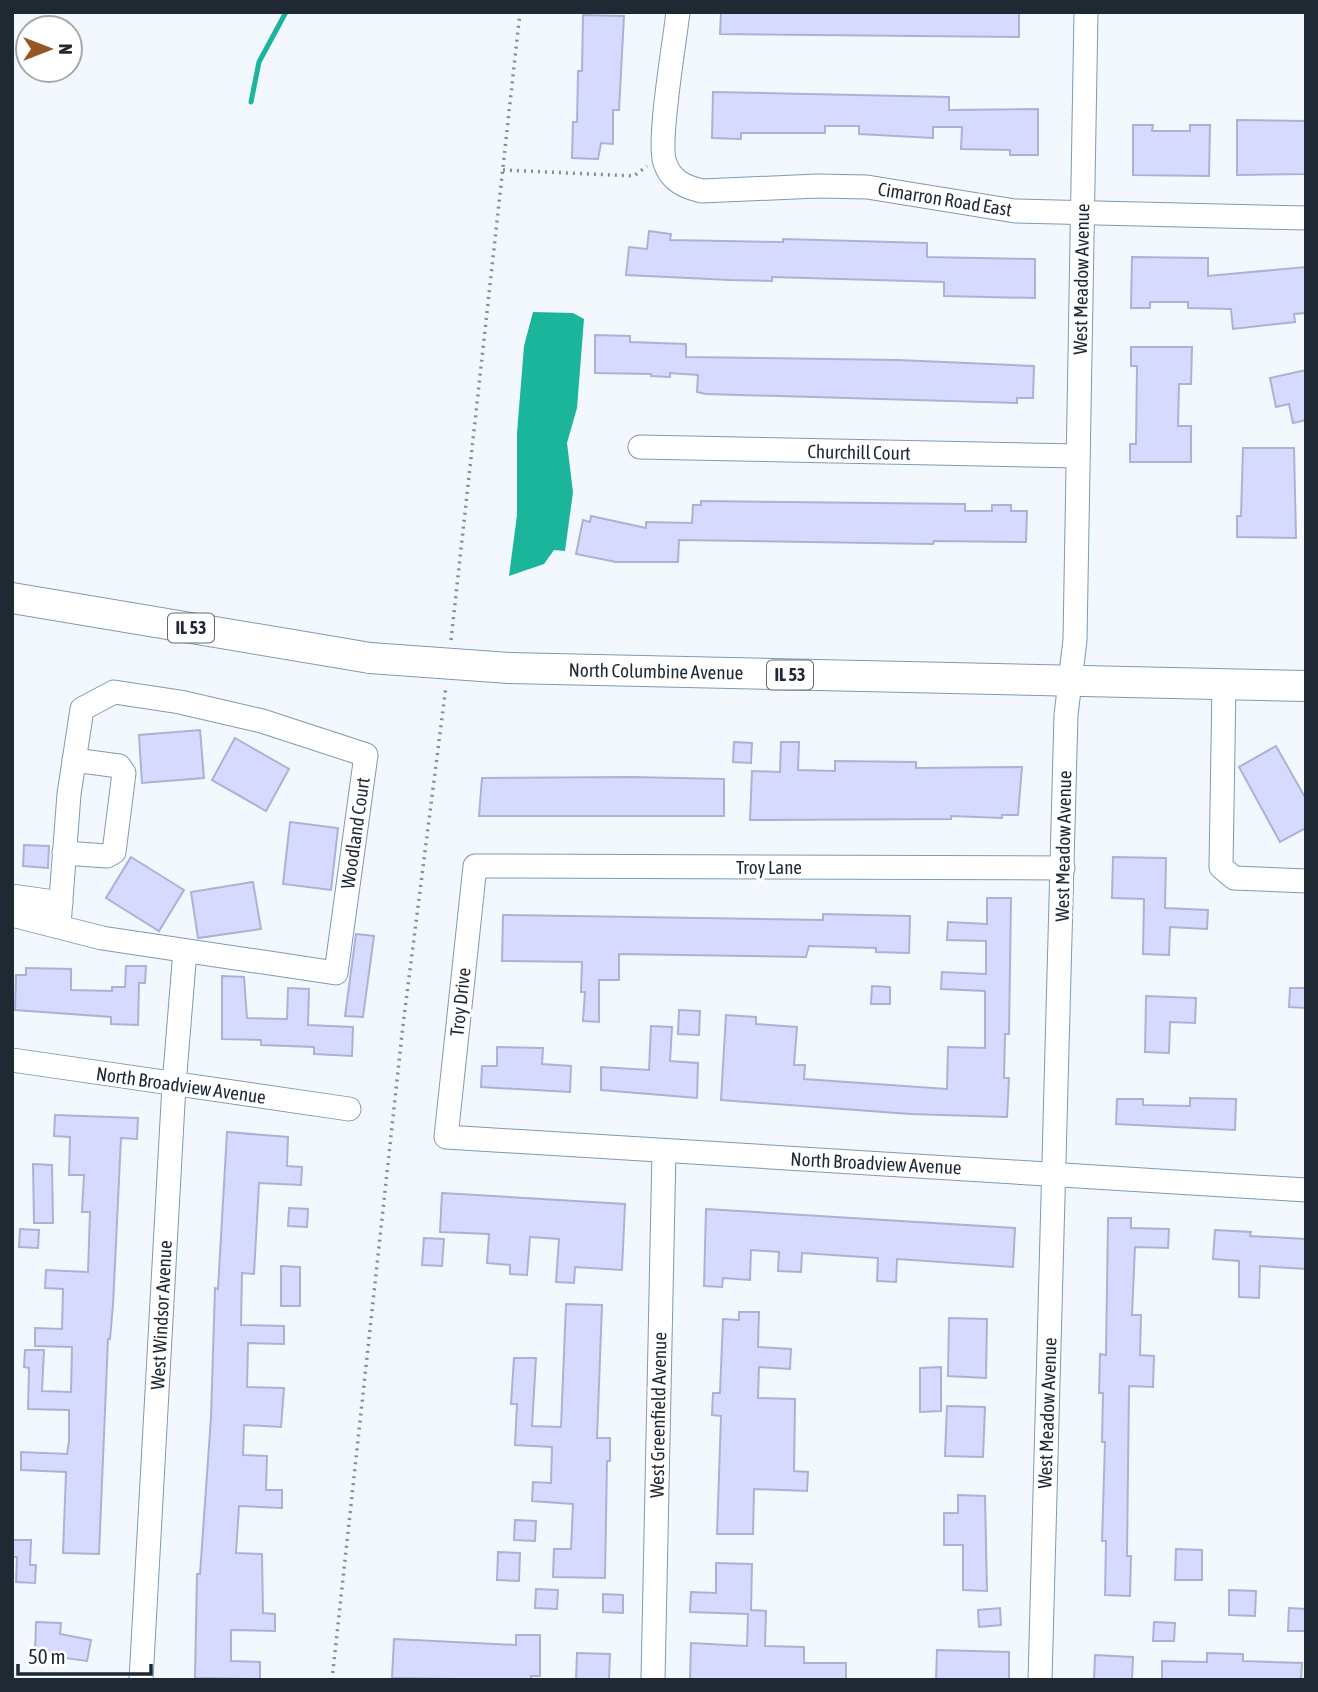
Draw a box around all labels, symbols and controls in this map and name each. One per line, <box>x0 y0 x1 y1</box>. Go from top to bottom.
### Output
north arrow <box>14 14 84 84</box>
text: N <box>55 43 77 55</box>
street label: Cimarron Road East <box>876 178 1014 220</box>
street label: West Meadow Avenue <box>1069 203 1093 355</box>
street label: Churchill Court <box>807 440 911 464</box>
road number: IL 53 <box>168 614 214 642</box>
street label: North Columbine Avenue <box>569 658 743 684</box>
road number: IL 53 <box>767 660 813 690</box>
street label: West Meadow Avenue <box>1051 770 1075 922</box>
street label: Woodland Court <box>336 776 374 890</box>
street label: Troy Lane <box>736 856 802 878</box>
street label: Troy Drive <box>445 967 475 1037</box>
street label: North Broadview Avenue <box>95 1062 267 1108</box>
street label: North Broadview Avenue <box>790 1148 962 1178</box>
street label: West Windsor Avenue <box>146 1240 176 1390</box>
street label: West Greenfield Avenue <box>646 1332 670 1498</box>
street label: West Meadow Avenue <box>1033 1337 1061 1489</box>
scale bar <box>18 1632 150 1676</box>
text: 50 m <box>28 1644 66 1668</box>

